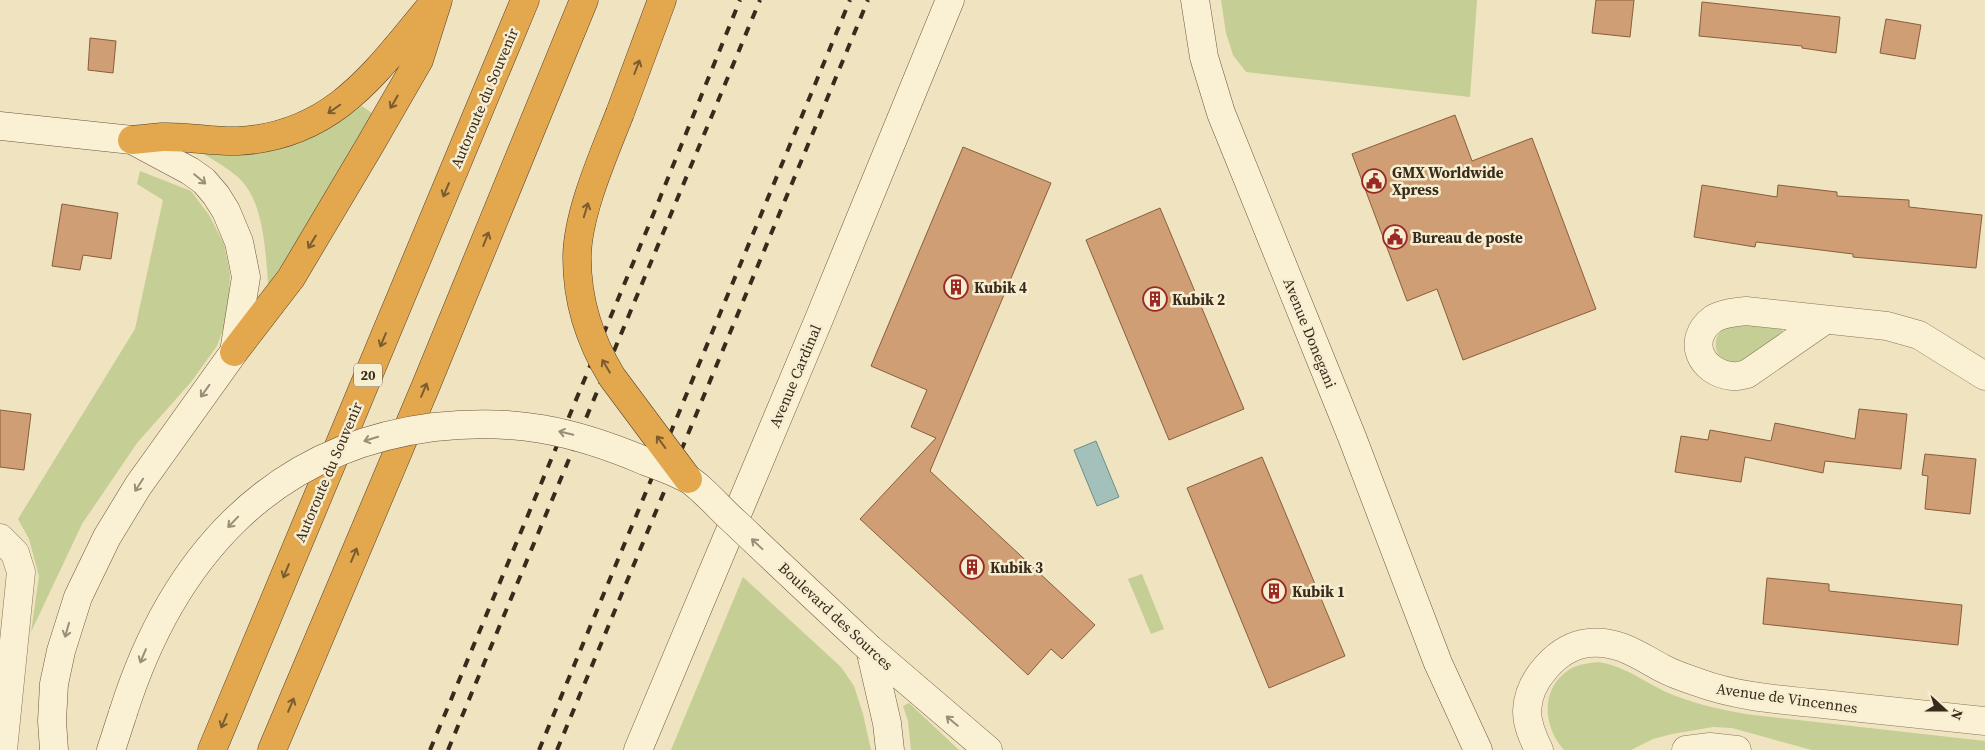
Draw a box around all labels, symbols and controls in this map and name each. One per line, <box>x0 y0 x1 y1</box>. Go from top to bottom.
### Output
street label: Autoroute du Souvenir <box>445 24 523 171</box>
one-way arrow <box>633 60 642 75</box>
one-way arrow <box>389 95 399 109</box>
one-way arrow <box>327 104 341 114</box>
place label: GMX Worldwide Xpress <box>1392 162 1504 200</box>
public building icon: GMX Worldwide Xpress <box>1361 168 1387 194</box>
one-way arrow <box>193 173 206 184</box>
one-way arrow <box>440 183 449 198</box>
one-way arrow <box>581 202 591 218</box>
public building icon: Bureau de poste <box>1382 224 1408 250</box>
place label: Bureau de poste <box>1412 227 1523 248</box>
one-way arrow <box>482 232 491 247</box>
one-way arrow <box>307 235 317 249</box>
building icon: Kubik 4 <box>943 274 969 300</box>
street label: Avenue Donegani <box>1278 275 1342 391</box>
place label: Kubik 4 <box>974 277 1027 298</box>
building icon: Kubik 2 <box>1142 286 1168 312</box>
place label: Kubik 2 <box>1172 289 1225 310</box>
street label: Avenue Cardinal <box>764 321 826 431</box>
one-way arrow <box>378 332 387 347</box>
one-way arrow <box>600 360 610 374</box>
road number: 20 <box>354 364 382 386</box>
one-way arrow <box>421 382 430 397</box>
one-way arrow <box>200 384 210 398</box>
street label: Autoroute du Souvenir <box>289 398 367 545</box>
one-way arrow <box>558 428 574 437</box>
one-way arrow <box>363 435 379 445</box>
one-way arrow <box>656 436 667 449</box>
one-way arrow <box>134 477 144 491</box>
one-way arrow <box>227 516 239 529</box>
one-way arrow <box>751 538 764 550</box>
one-way arrow <box>349 548 359 563</box>
building icon: Kubik 3 <box>959 554 985 580</box>
street label: Boulevard des Sources <box>774 557 898 675</box>
place label: Kubik 3 <box>990 557 1043 578</box>
one-way arrow <box>281 563 291 578</box>
building icon: Kubik 1 <box>1261 578 1287 604</box>
place label: Kubik 1 <box>1292 581 1345 602</box>
one-way arrow <box>62 621 72 637</box>
one-way arrow <box>138 648 147 663</box>
street label: Avenue de Vincennes <box>1715 678 1859 718</box>
north arrow <box>1920 685 1970 735</box>
one-way arrow <box>286 698 296 713</box>
text: N <box>1946 706 1968 723</box>
one-way arrow <box>218 713 228 728</box>
one-way arrow <box>946 715 959 726</box>

